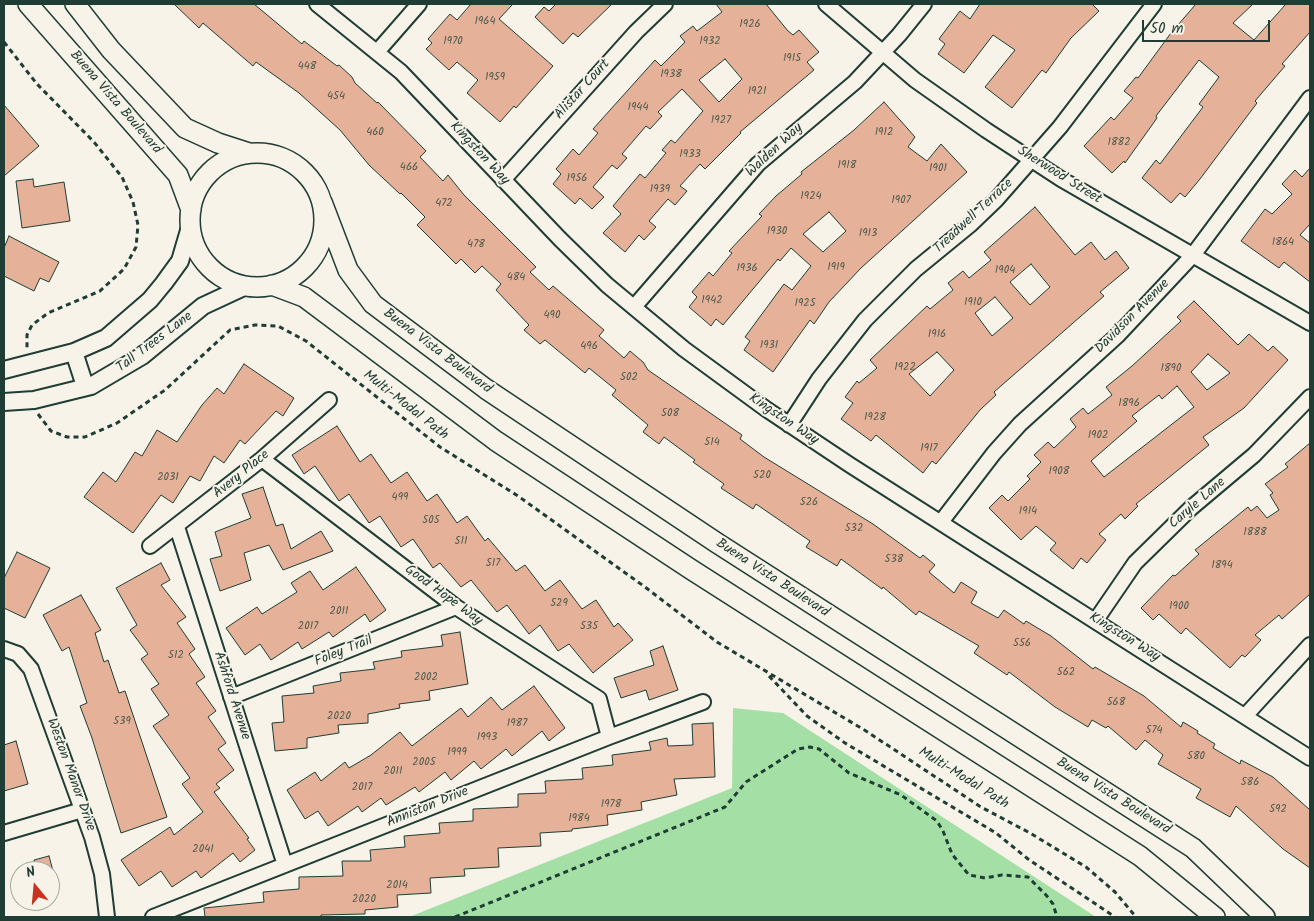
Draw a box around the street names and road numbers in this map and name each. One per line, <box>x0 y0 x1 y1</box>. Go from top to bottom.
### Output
street label: Buena Vista Boulevard <box>65 48 165 158</box>
street label: Alistar Court <box>552 57 614 123</box>
street label: Kingston Way <box>445 119 513 189</box>
street label: Walden Way <box>743 121 807 181</box>
street label: Sherwood Street <box>1014 143 1104 209</box>
street label: Treadwell Terrace <box>931 176 1017 258</box>
street label: Davidson Avenue <box>1092 276 1174 358</box>
street label: Buena Vista Boulevard <box>379 306 495 398</box>
street label: Tall Trees Lane <box>114 309 196 377</box>
street label: Multi-Modal Path <box>359 368 451 444</box>
street label: Kingston Way <box>745 391 821 449</box>
street label: Avery Place <box>210 447 274 503</box>
street label: Caryle Lane <box>1166 475 1230 533</box>
street label: Buena Vista Boulevard <box>712 536 832 622</box>
street label: Good Hope Way <box>401 562 485 630</box>
street label: Kingston Way <box>1085 610 1163 666</box>
street label: Foley Trail <box>313 633 375 671</box>
street label: Ashford Avenue <box>209 650 253 742</box>
street label: Weston Manor Drive <box>42 716 98 834</box>
street label: Multi-Modal Path <box>915 744 1011 814</box>
street label: Buena Vista Boulevard <box>1053 755 1173 839</box>
street label: Anniston Drive <box>385 784 471 832</box>

